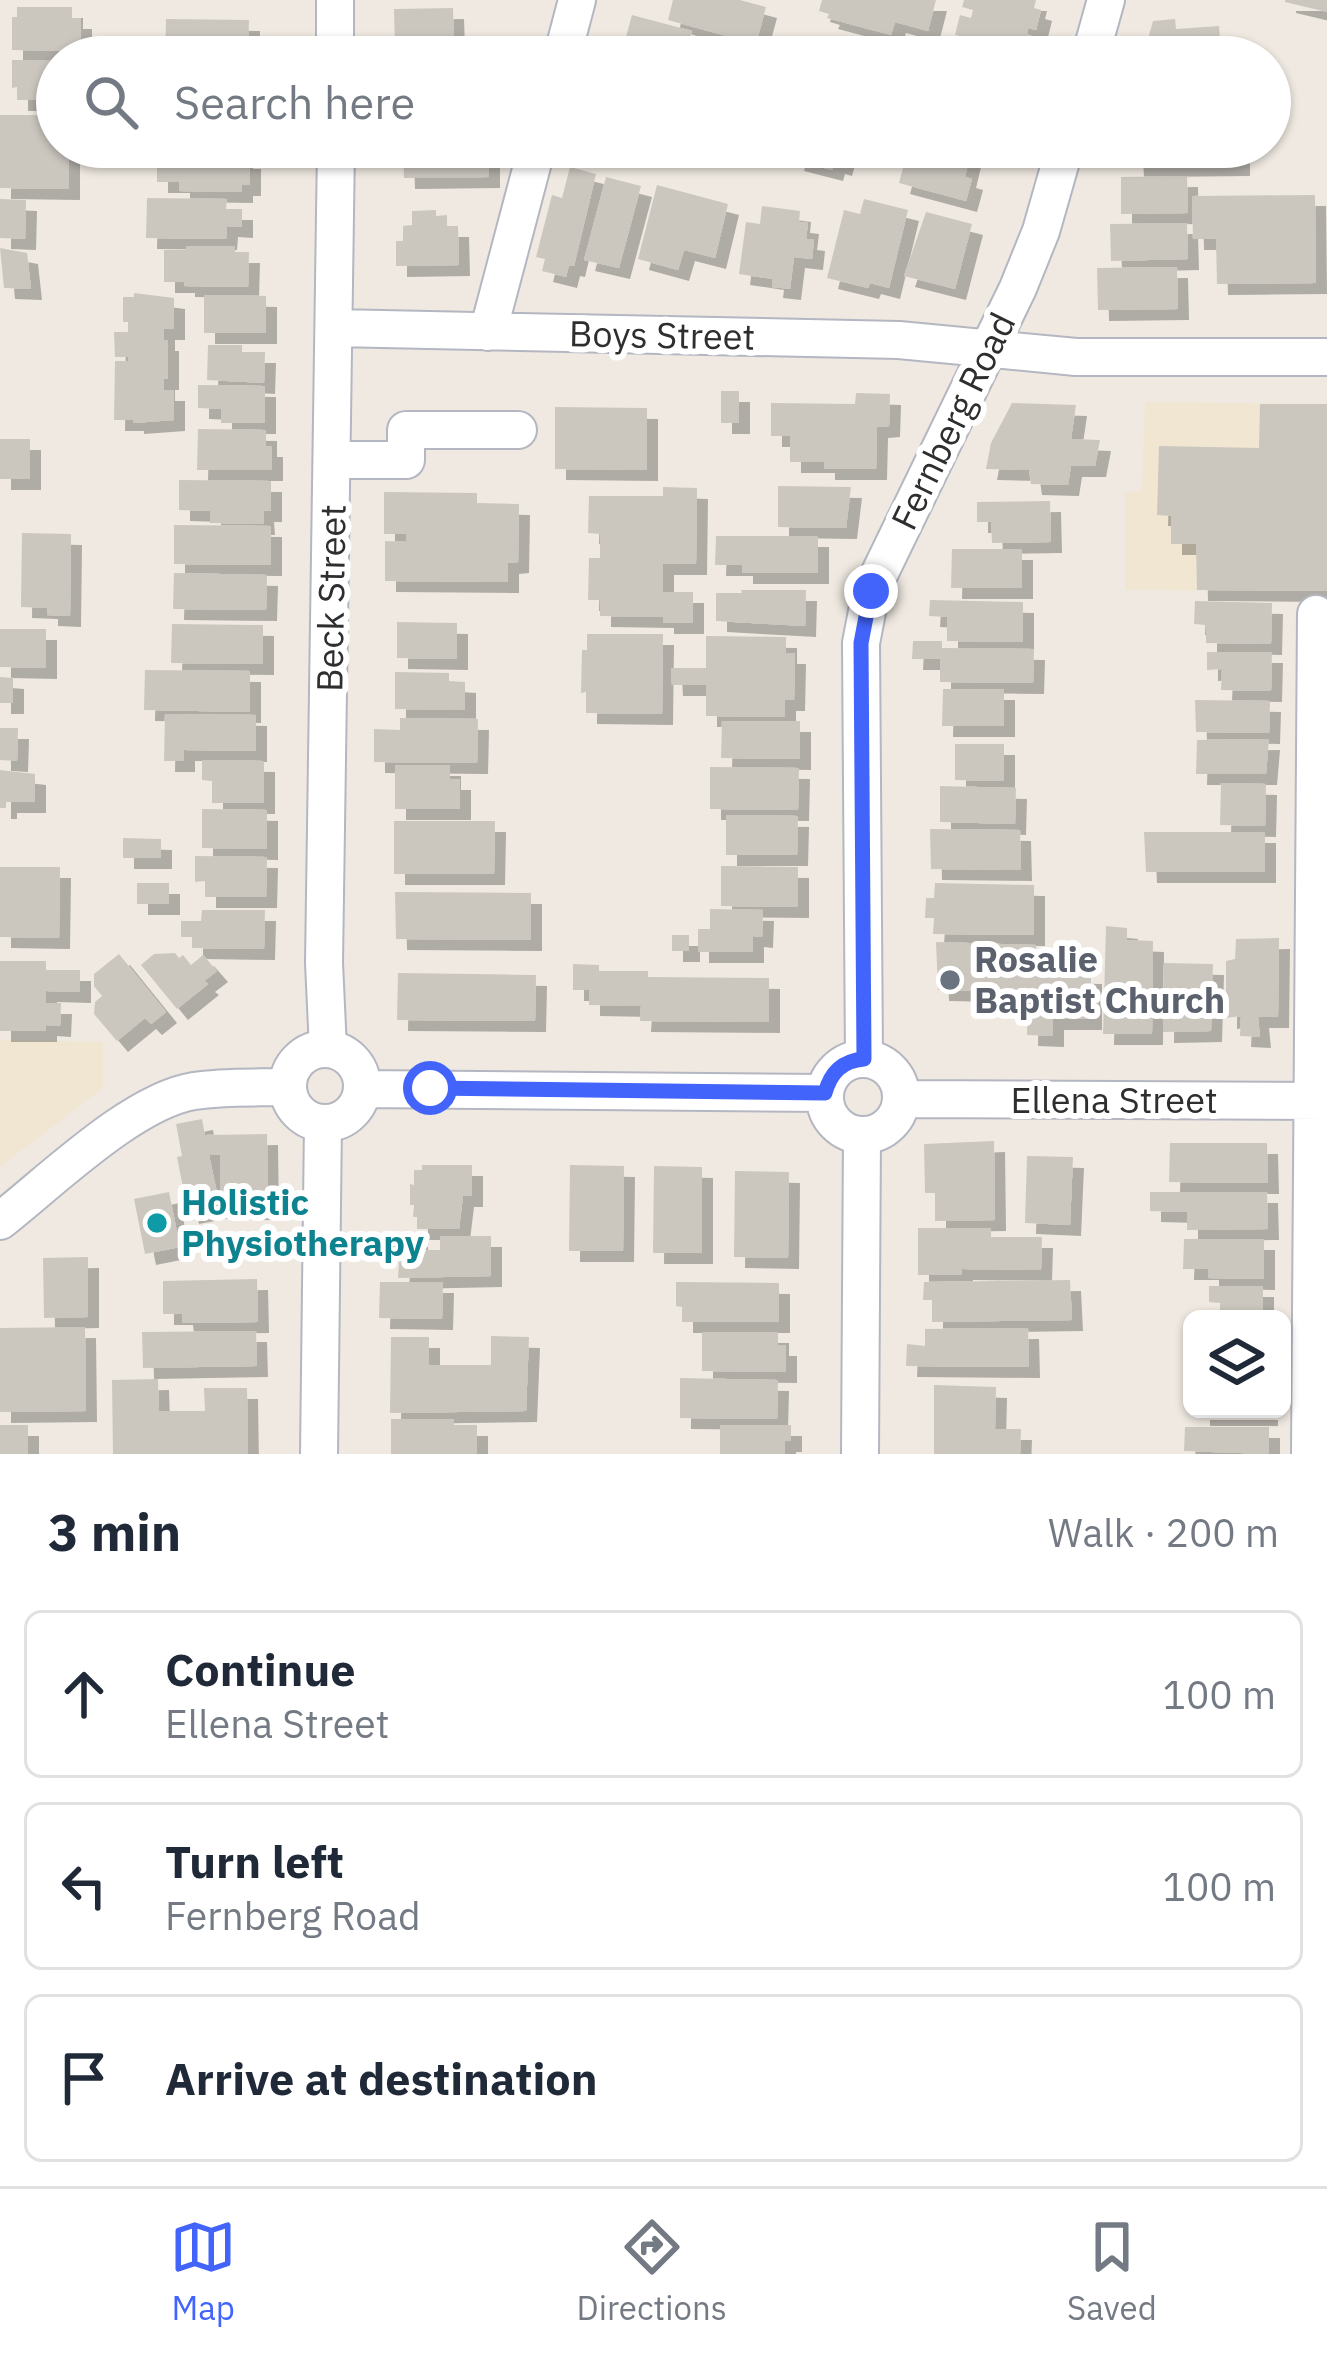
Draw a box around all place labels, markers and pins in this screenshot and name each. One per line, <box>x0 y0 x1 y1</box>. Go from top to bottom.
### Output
place label: Rosalie Baptist Church <box>974 935 1225 1023</box>
marker: Rosalie Baptist Church <box>937 967 963 993</box>
place label: Holistic Physiotherapy <box>181 1178 425 1266</box>
marker: Holistic Physiotherapy <box>144 1210 170 1236</box>

